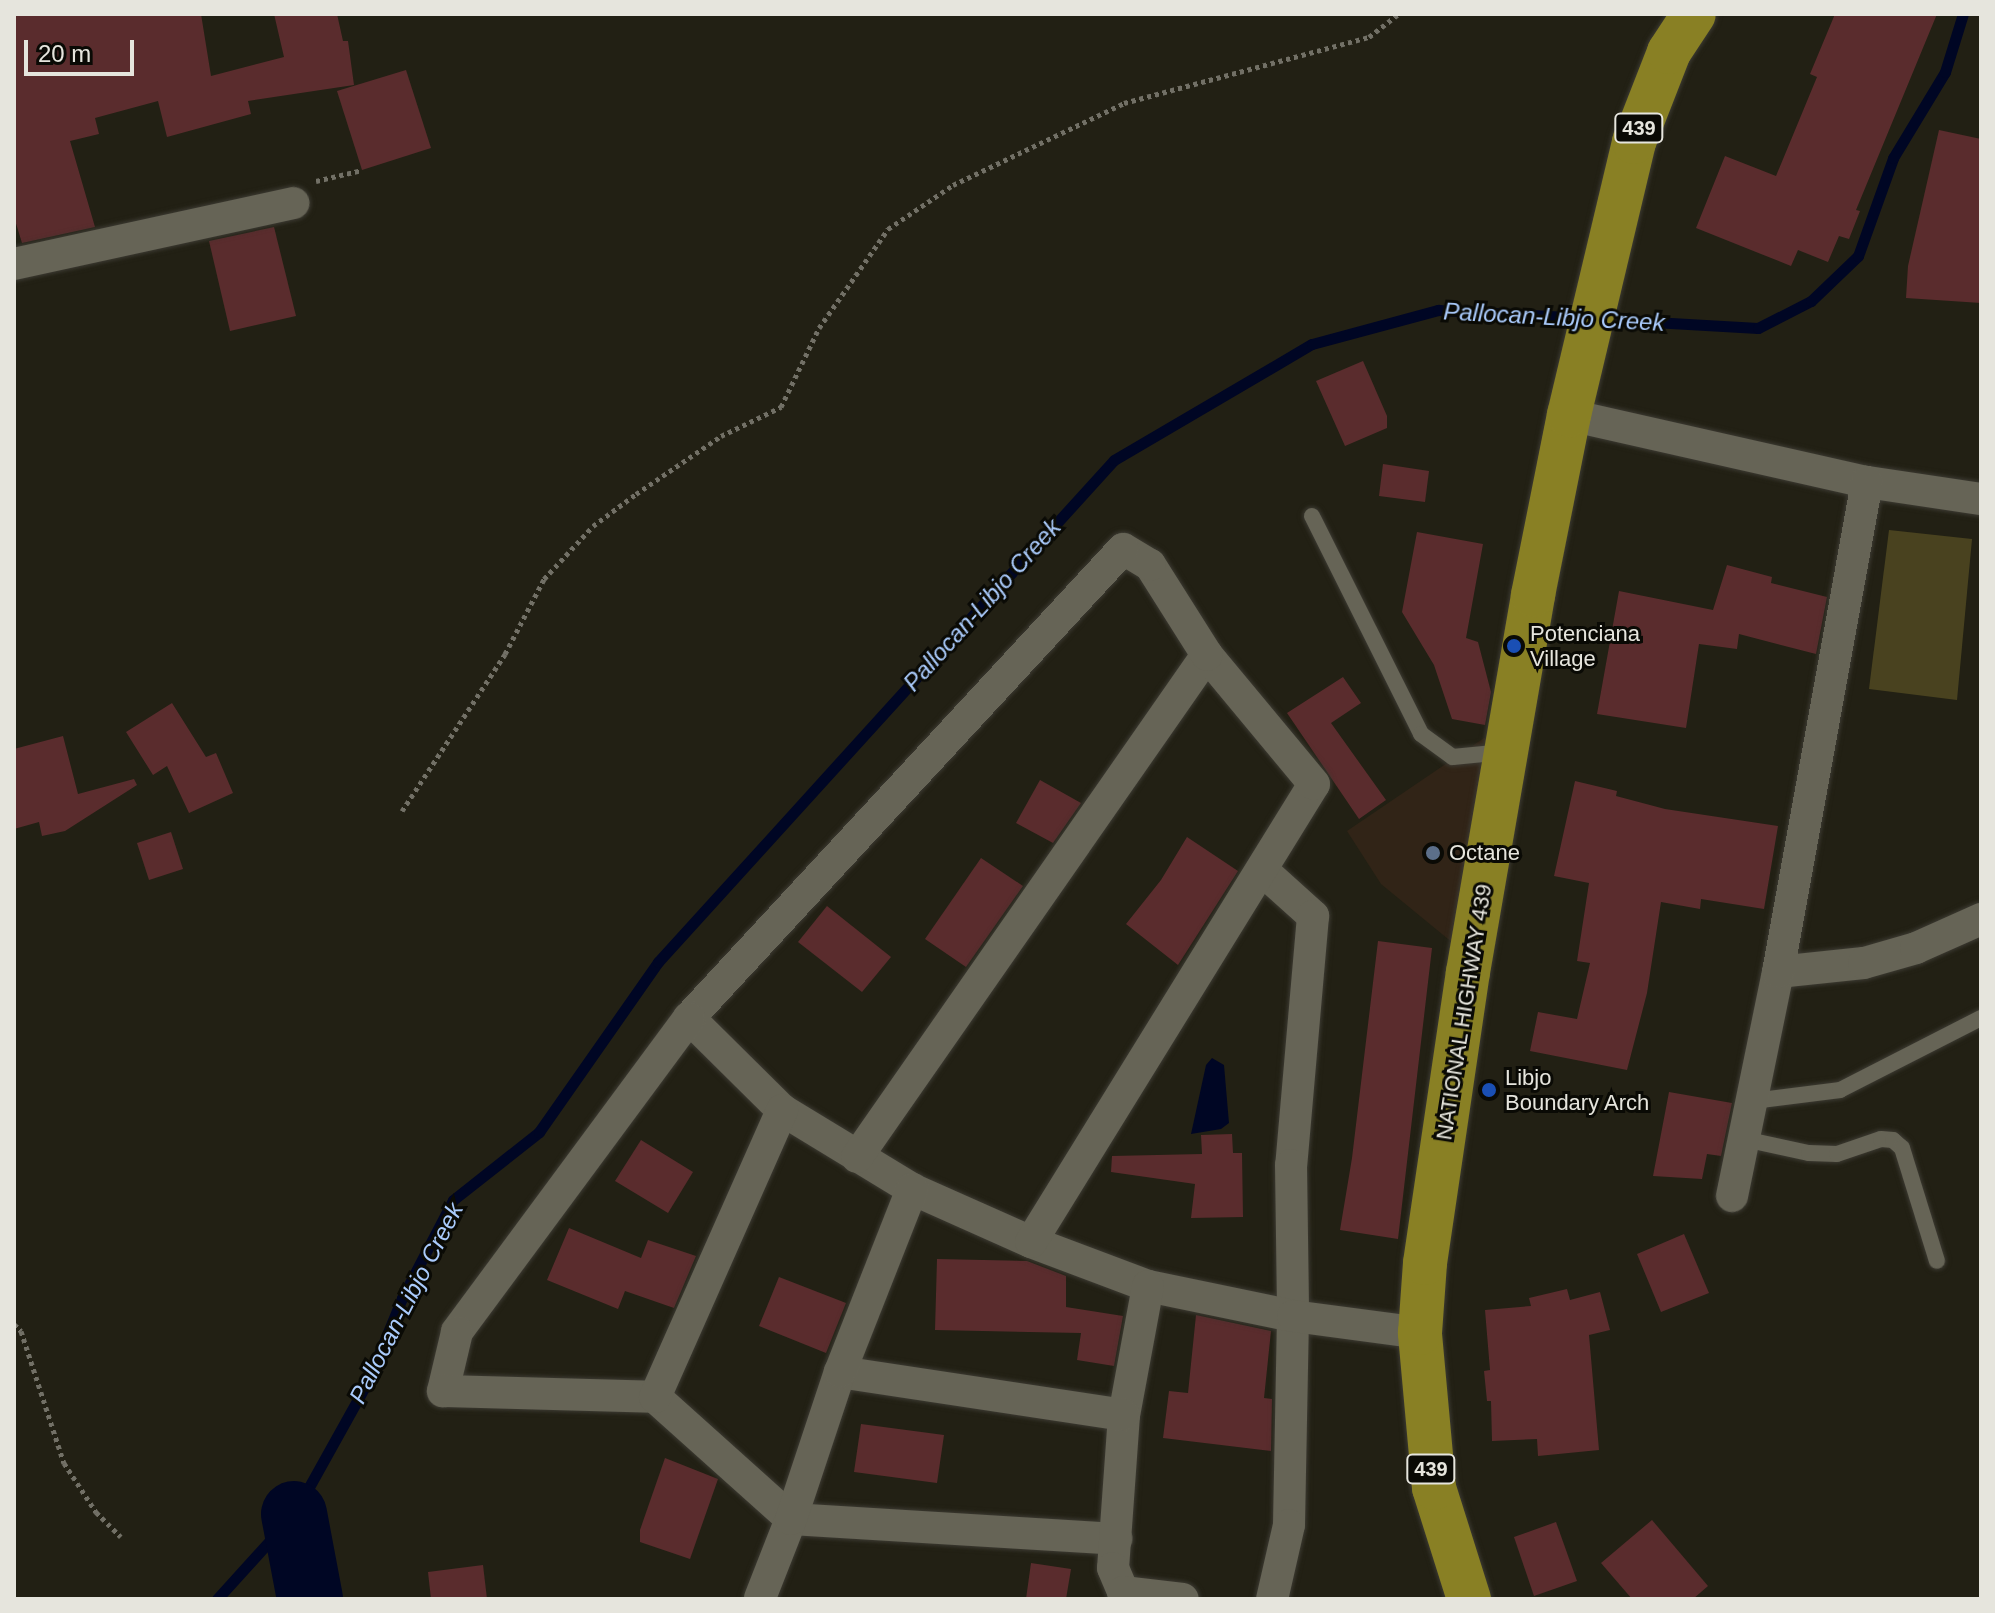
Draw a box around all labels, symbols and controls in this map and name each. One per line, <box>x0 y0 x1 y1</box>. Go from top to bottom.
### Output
scale bar <box>28 24 138 74</box>
text: 20 m <box>38 40 91 67</box>
road number: 439 <box>1613 112 1665 144</box>
water label: Pallocan-Libjo Creek <box>1443 297 1665 337</box>
water label: Pallocan-Libjo Creek <box>897 513 1067 697</box>
place label: Potenciana Village <box>1530 620 1640 672</box>
marker: Potenciana Village <box>1505 637 1523 655</box>
place label: Octane <box>1449 840 1520 866</box>
marker: Octane <box>1424 844 1442 862</box>
street label: NATIONAL HIGHWAY 439 <box>1431 882 1497 1142</box>
place label: Libjo Boundary Arch <box>1505 1064 1651 1116</box>
marker: Libjo Boundary Arch <box>1480 1081 1498 1099</box>
water label: Pallocan-Libjo Creek <box>343 1198 469 1408</box>
road number: 439 <box>1405 1453 1457 1485</box>

